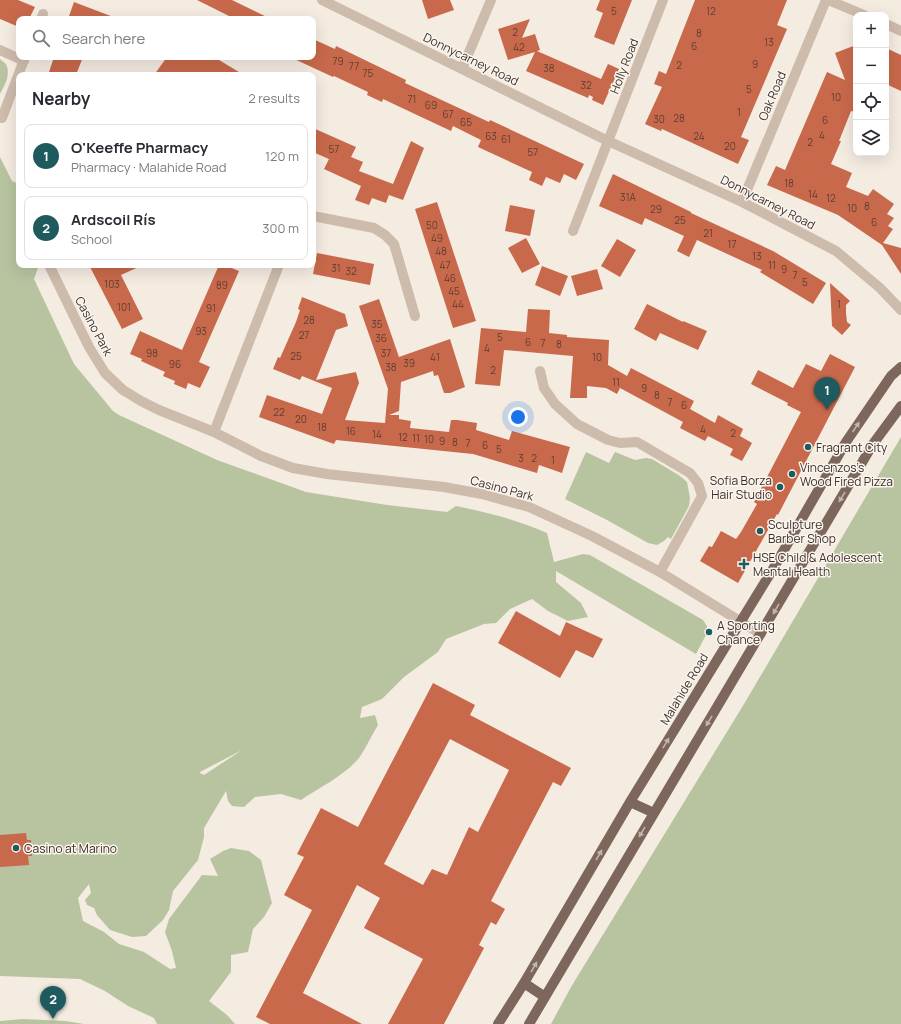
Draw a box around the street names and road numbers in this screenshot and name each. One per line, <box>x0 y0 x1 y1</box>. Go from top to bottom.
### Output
street label: Donnycarney Road <box>421 29 521 89</box>
street label: Holly Road <box>606 36 642 96</box>
street label: Oak Road <box>754 69 790 123</box>
street label: Donnycarney Road <box>718 171 818 233</box>
street label: Casino Park <box>71 293 117 360</box>
street label: Casino Park <box>468 471 537 505</box>
street label: Malahide Road <box>656 650 712 728</box>

